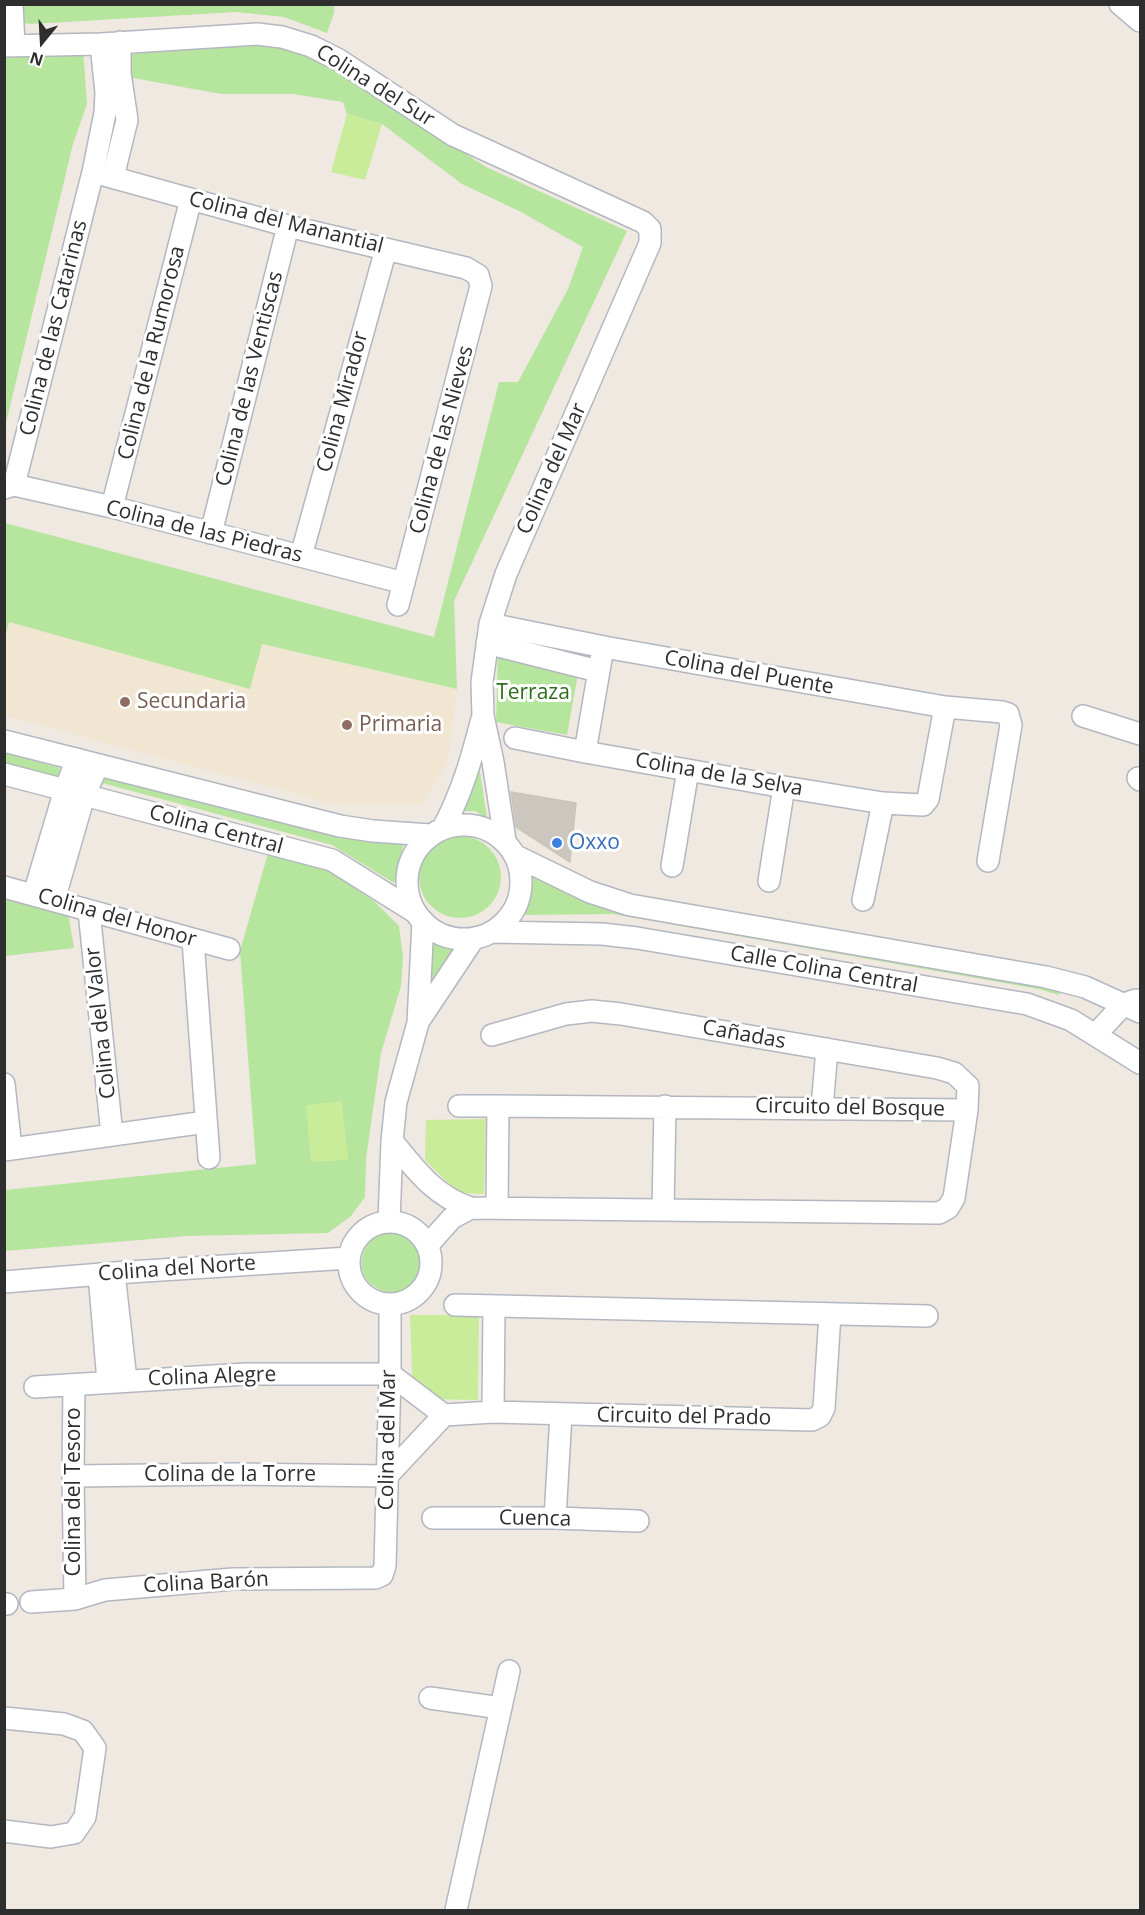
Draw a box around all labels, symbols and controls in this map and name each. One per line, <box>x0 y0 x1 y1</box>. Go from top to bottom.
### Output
north arrow <box>12 12 72 72</box>
street label: Colina del Sur <box>311 40 439 132</box>
text: N <box>27 47 46 72</box>
street label: Colina del Manantial <box>186 187 386 259</box>
street label: Colina de las Catarinas <box>15 217 93 439</box>
street label: Colina de la Rumorosa <box>113 243 191 463</box>
street label: Colina de las Ventiscas <box>211 269 289 489</box>
street label: Colina Mirador <box>312 329 374 475</box>
street label: Colina de las Nieves <box>405 343 479 537</box>
street label: Colina del Mar <box>512 399 592 539</box>
street label: Colina de las Piedras <box>103 495 305 569</box>
street label: Colina del Puente <box>662 646 836 700</box>
park label: Terraza <box>496 680 570 706</box>
place label: Secundaria <box>137 689 246 715</box>
marker: Secundaria <box>118 695 132 709</box>
place label: Primaria <box>359 712 442 738</box>
marker: Primaria <box>340 718 354 732</box>
street label: Colina de la Selva <box>633 748 805 802</box>
street label: Colina Central <box>146 800 286 860</box>
place label: Oxxo <box>569 830 620 856</box>
marker: Oxxo <box>550 836 564 850</box>
street label: Colina del Honor <box>35 883 199 953</box>
street label: Calle Colina Central <box>728 941 920 999</box>
street label: Colina del Valor <box>80 946 122 1100</box>
street label: Cañadas <box>700 1015 788 1055</box>
street label: Circuito del Bosque <box>755 1094 945 1122</box>
street label: Colina del Norte <box>97 1251 257 1287</box>
street label: Colina Alegre <box>147 1362 277 1392</box>
street label: Colina del Mar <box>374 1369 402 1511</box>
street label: Circuito del Prado <box>596 1403 772 1431</box>
street label: Colina del Tesoro <box>61 1407 87 1577</box>
street label: Colina de la Torre <box>144 1462 316 1488</box>
street label: Cuenca <box>499 1506 571 1532</box>
street label: Colina Barón <box>143 1567 269 1599</box>

